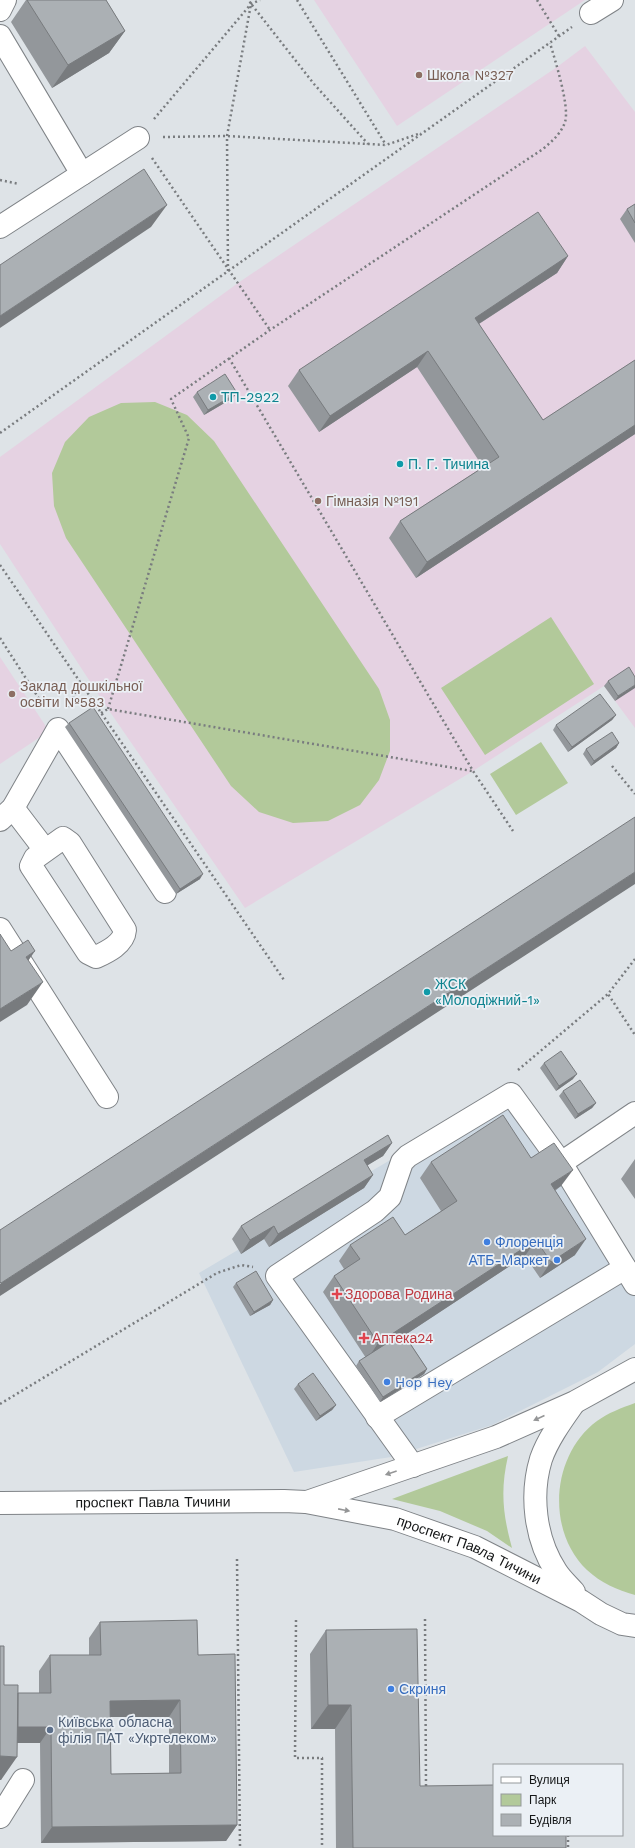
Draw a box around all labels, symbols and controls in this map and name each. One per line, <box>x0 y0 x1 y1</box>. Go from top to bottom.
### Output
place label: Школа №327 <box>427 67 514 83</box>
marker: Школа №327 <box>414 70 424 80</box>
place label: ТП-2922 <box>221 389 279 405</box>
marker: ТП-2922 <box>208 392 218 402</box>
place label: П. Г. Тичина <box>408 456 489 472</box>
marker: П. Г. Тичина <box>395 459 405 469</box>
place label: Гімназія №191 <box>326 493 418 509</box>
marker: Гімназія №191 <box>313 496 323 506</box>
place label: Заклад дошкільної освіти №583 <box>20 678 143 710</box>
marker: Заклад дошкільної освіти №583 <box>7 689 17 699</box>
place label: ЖСК «Молодіжний-1» <box>435 976 540 1008</box>
marker: ЖСК «Молодіжний-1» <box>422 987 432 997</box>
place label: Флоренція <box>495 1234 563 1250</box>
marker: Флоренція <box>482 1237 492 1247</box>
place label: АТБ-Маркет <box>468 1252 550 1268</box>
marker: АТБ-Маркет <box>552 1255 562 1265</box>
place label: Здорова Родина <box>345 1286 453 1302</box>
marker: Здорова Родина <box>332 1289 342 1299</box>
place label: Аптека24 <box>372 1330 433 1346</box>
marker: Аптека24 <box>359 1333 369 1343</box>
place label: Hop Hey <box>395 1374 453 1390</box>
marker: Hop Hey <box>382 1377 392 1387</box>
one-way arrow <box>534 1415 545 1421</box>
one-way arrow <box>385 1470 397 1476</box>
street label: проспект Павла Тичини <box>75 1493 231 1510</box>
one-way arrow <box>338 1507 350 1513</box>
street label: проспект Павла Тичини <box>395 1512 544 1587</box>
place label: Скриня <box>399 1681 446 1697</box>
marker: Скриня <box>386 1684 396 1694</box>
place label: Київська обласна філія ПАТ «Укртелеком» <box>58 1714 217 1746</box>
marker: Київська обласна філія ПАТ «Укртелеком» <box>45 1725 55 1735</box>
legend <box>493 1764 623 1836</box>
text: Вулиця <box>529 1773 570 1787</box>
text: Парк <box>529 1793 557 1807</box>
text: Будівля <box>529 1813 571 1827</box>

